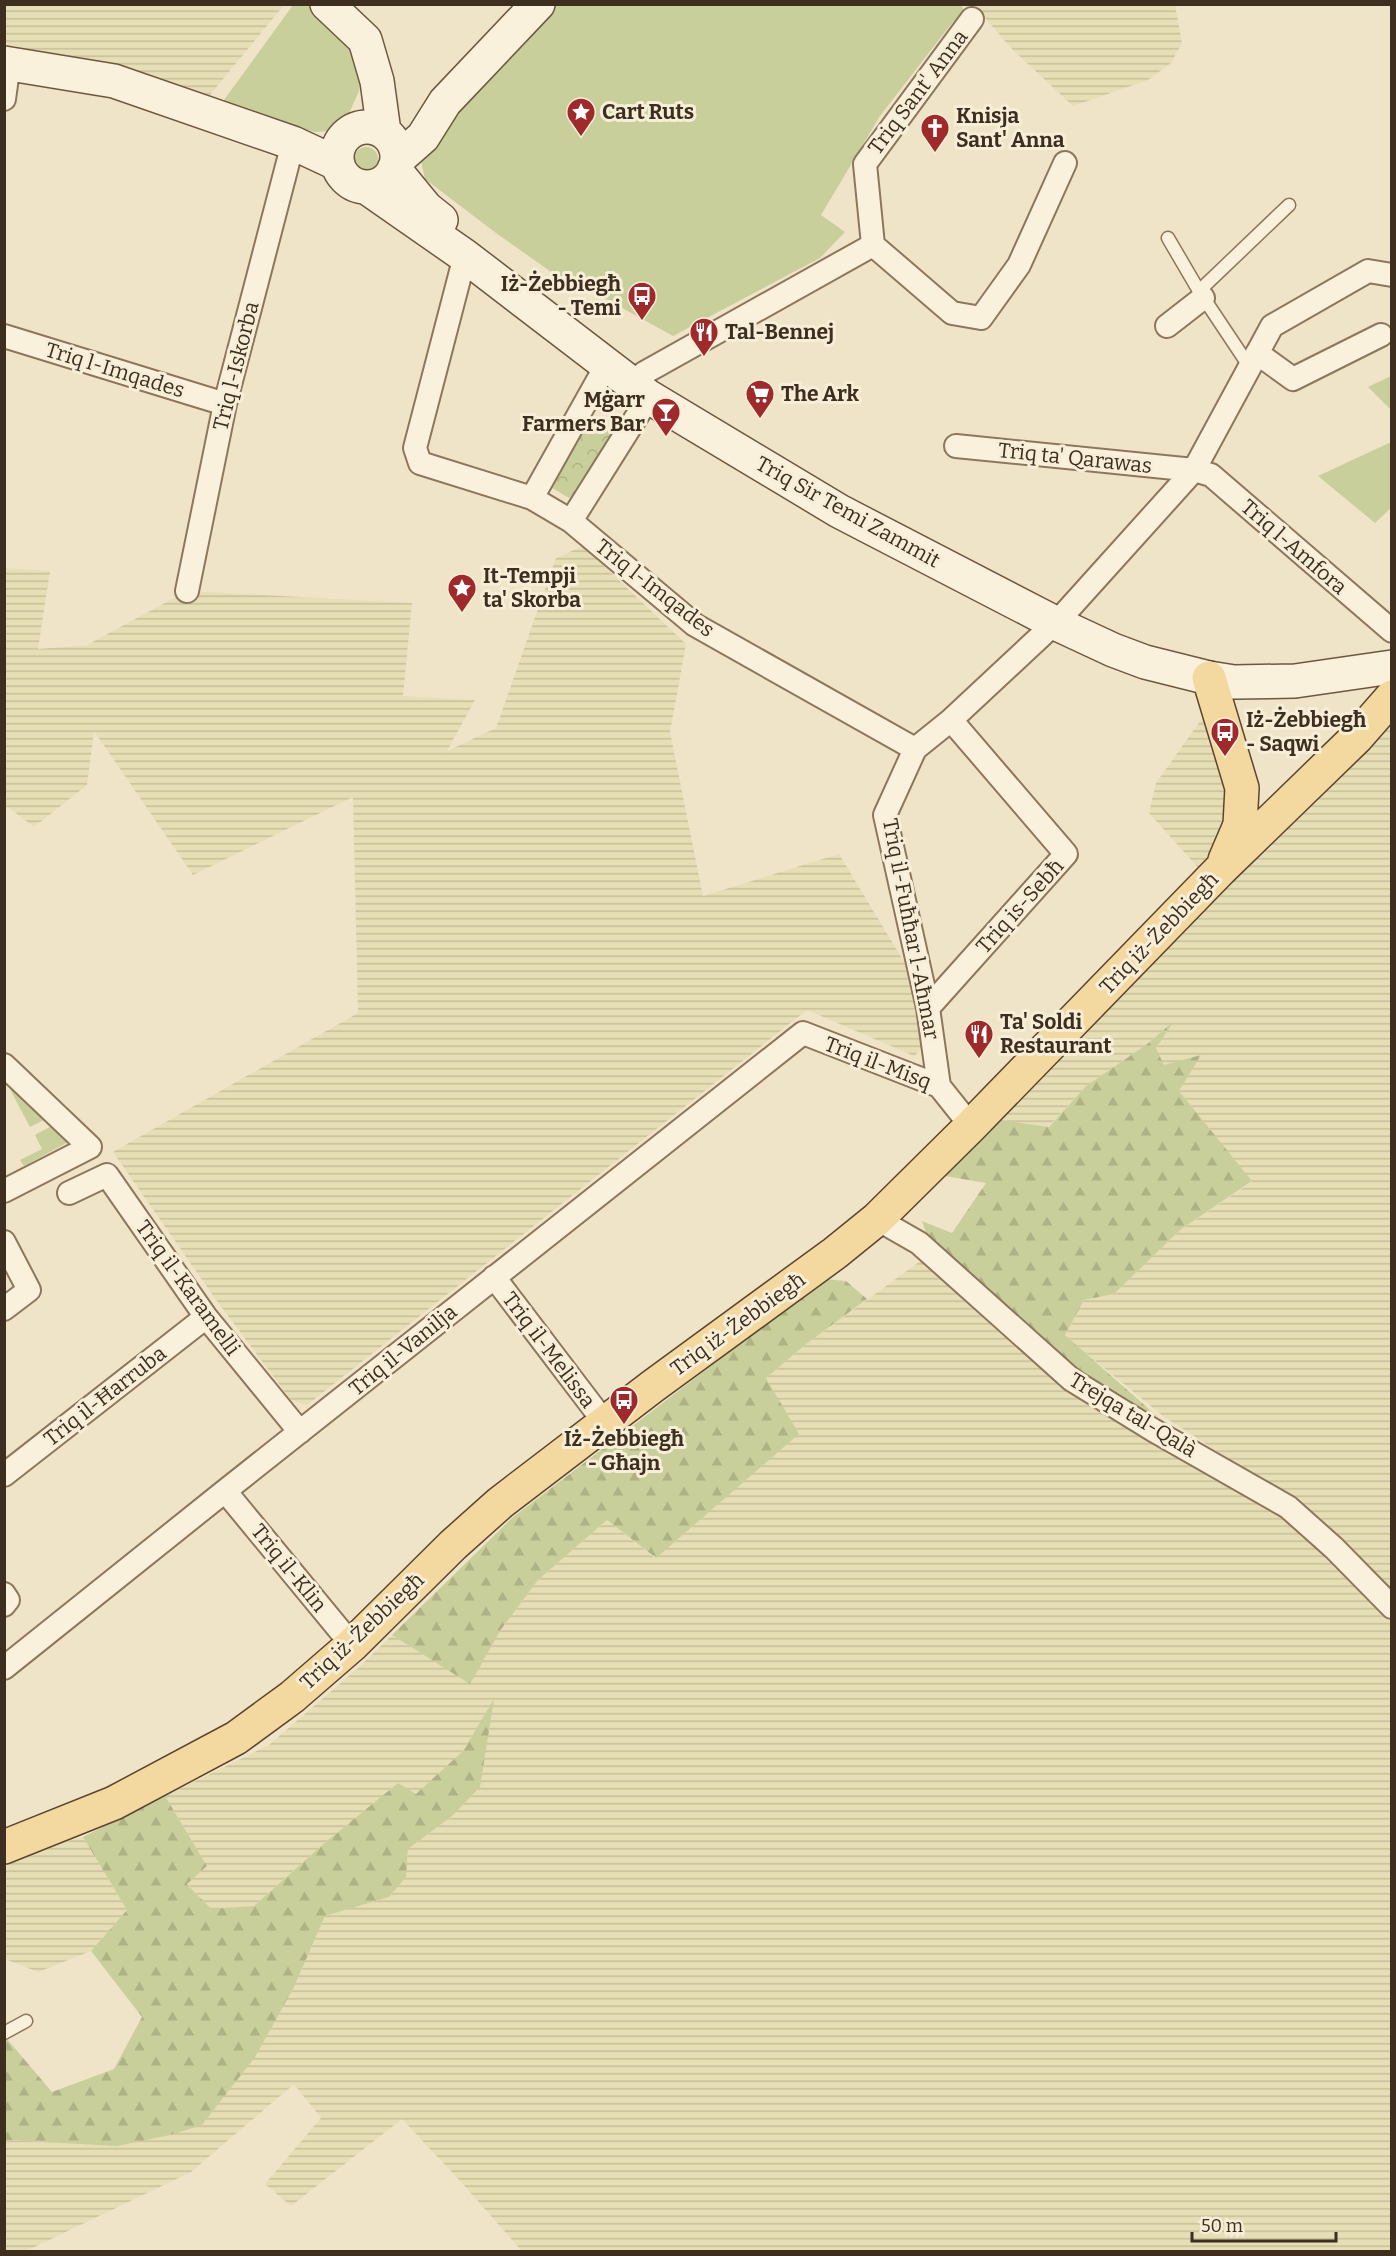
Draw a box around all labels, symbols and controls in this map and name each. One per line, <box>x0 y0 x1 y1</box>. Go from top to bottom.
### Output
street label: Triq Sant' Anna <box>863 24 974 160</box>
place icon: Cart Ruts <box>565 96 597 138</box>
place label: Cart Ruts <box>602 99 694 125</box>
place label: Knisja Sant' Anna <box>956 103 1065 153</box>
church icon: Knisja Sant' Anna <box>919 112 951 154</box>
place label: Iż-Żebbiegħ - Temi <box>501 270 621 321</box>
bus stop icon: Iż-Żebbiegħ - Temi <box>626 280 658 322</box>
street label: Triq l-Iskorba <box>207 298 265 433</box>
restaurant icon: Tal-Bennej <box>688 316 720 358</box>
place label: Tal-Bennej <box>725 319 834 345</box>
street label: Triq l-Imqades <box>42 337 188 403</box>
supermarket icon: The Ark <box>744 378 776 420</box>
place label: The Ark <box>781 381 860 407</box>
place label: Mġarr Farmers Bar <box>522 387 645 437</box>
bar icon: Mġarr Farmers Bar <box>650 396 682 438</box>
street label: Triq ta' Qarawas <box>997 437 1153 479</box>
street label: Triq Sir Temi Zammit <box>751 451 945 574</box>
street label: Triq l-Amfora <box>1236 494 1353 601</box>
street label: Triq l-Imqades <box>590 533 720 643</box>
place label: It-Tempji ta' Skorba <box>483 563 581 613</box>
place icon: It-Tempji ta' Skorba <box>446 572 478 614</box>
place label: Iż-Żebbiegħ - Saqwi <box>1246 706 1366 757</box>
bus stop icon: Iż-Żebbiegħ - Saqwi <box>1209 716 1241 758</box>
street label: Triq il-Fuħħar l-Aħmar <box>877 816 945 1042</box>
street label: Triq is-Sebħ <box>971 853 1069 959</box>
street label: Triq iż-Żebbiegħ <box>1094 866 1224 1000</box>
place label: Ta' Soldi Restaurant <box>1000 1009 1112 1059</box>
restaurant icon: Ta' Soldi Restaurant <box>963 1018 995 1060</box>
street label: Triq il-Misq <box>821 1031 935 1095</box>
street label: Triq il-Karamelli <box>130 1215 246 1361</box>
street label: Triq iż-Żebbiegħ <box>666 1266 810 1382</box>
street label: Triq il-Melissa <box>497 1287 602 1414</box>
street label: Triq il-Vanilja <box>344 1298 463 1401</box>
street label: Triq il-Ħarruba <box>39 1340 172 1452</box>
street label: Trejqa tal-Qalà <box>1065 1367 1202 1463</box>
bus stop icon: Iż-Żebbiegħ - Għajn <box>608 1384 640 1426</box>
place label: Iż-Żebbiegħ - Għajn <box>564 1425 684 1476</box>
street label: Triq il-Klin <box>246 1519 332 1617</box>
street label: Triq iż-Żebbiegħ <box>295 1567 429 1695</box>
scale bar <box>1192 2205 1336 2243</box>
text: 50 m <box>1201 2215 1243 2237</box>

